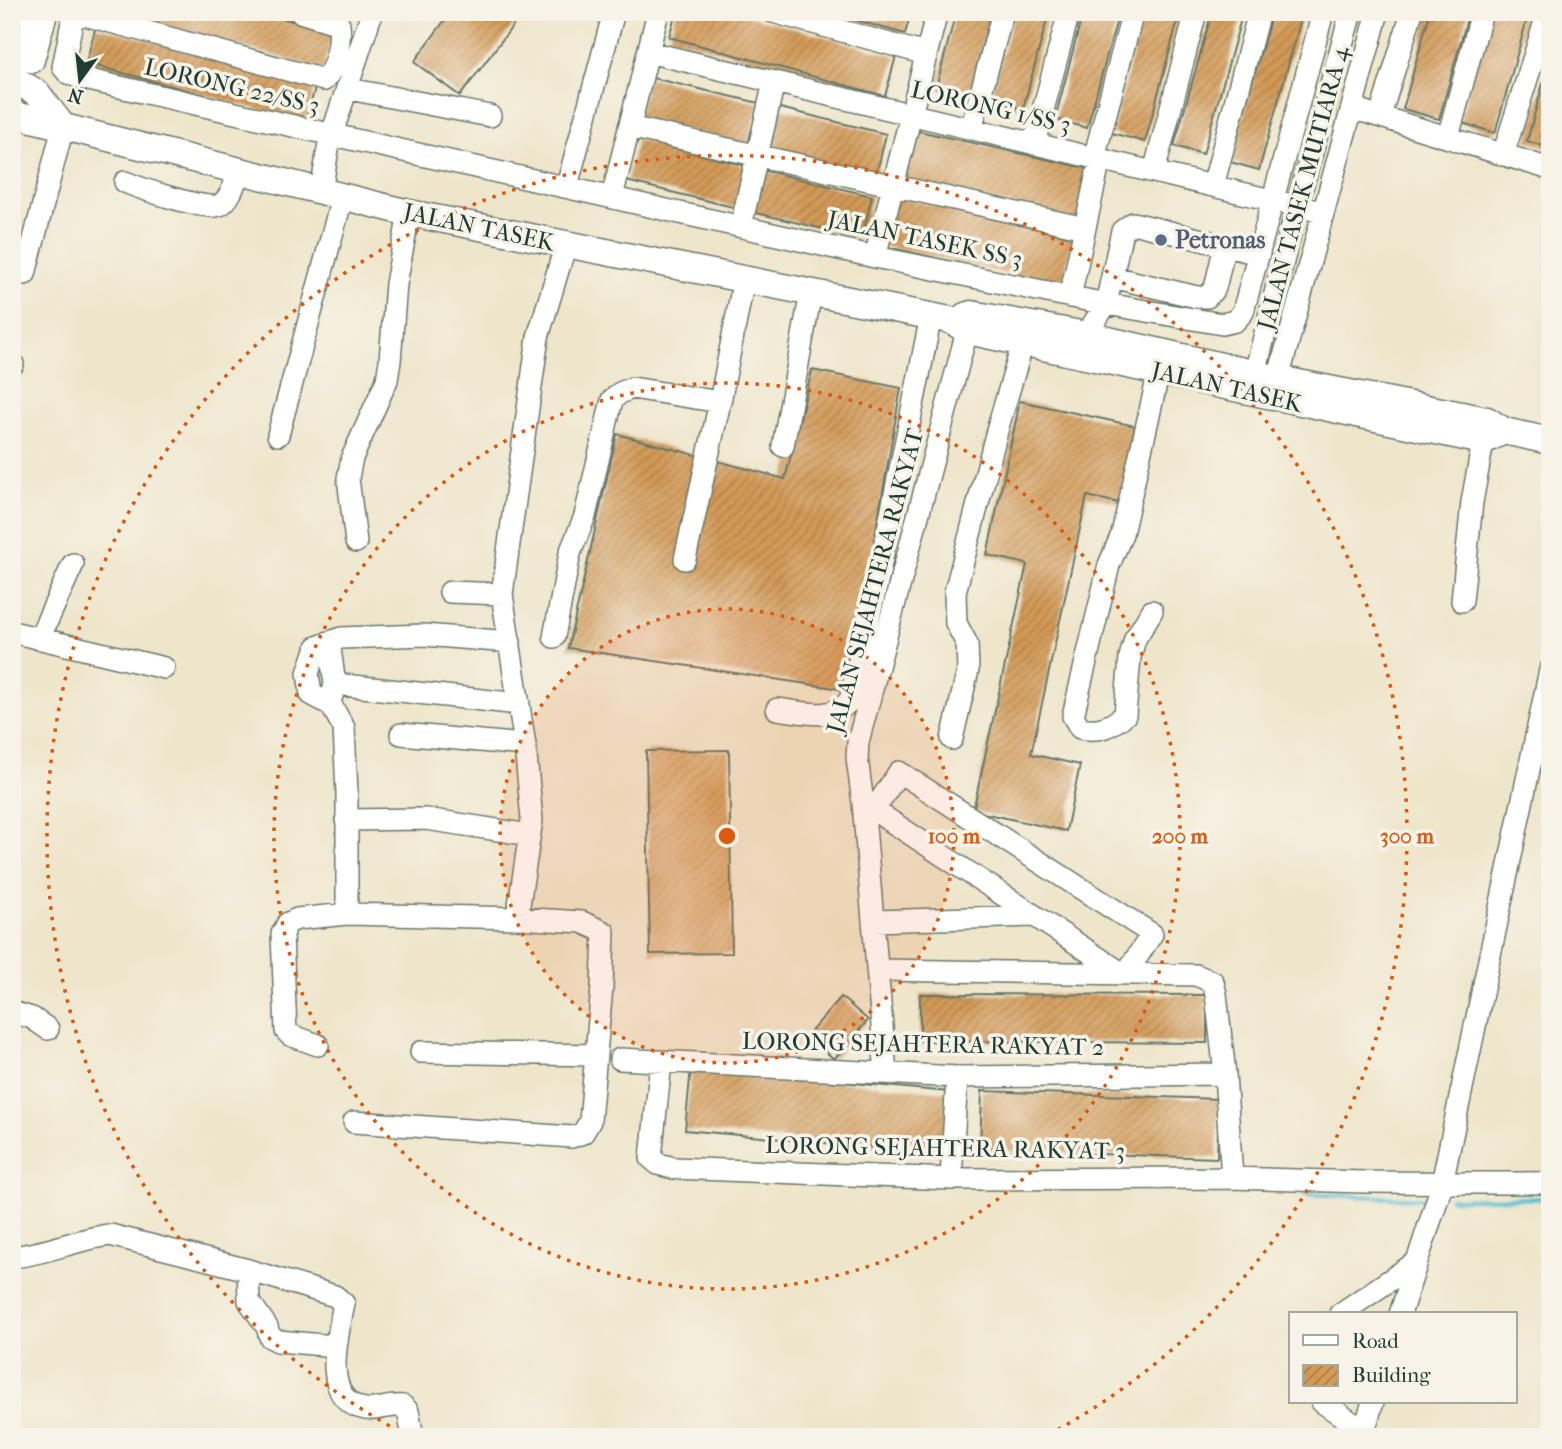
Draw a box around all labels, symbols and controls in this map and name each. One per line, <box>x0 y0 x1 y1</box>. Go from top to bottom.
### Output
street label: JALAN TASEK MUTIARA 4 <box>1251 42 1355 335</box>
north arrow <box>46 46 116 116</box>
street label: LORONG 22/SS 3 <box>142 52 322 120</box>
street label: LORONG 1/SS 3 <box>909 75 1073 139</box>
text: N <box>65 83 86 108</box>
street label: JALAN TASEK <box>399 197 559 257</box>
street label: JALAN TASEK SS 3 <box>823 204 1025 273</box>
place label: Petronas <box>1175 226 1265 254</box>
marker: Petronas <box>1153 232 1169 248</box>
street label: JALAN TASEK <box>1147 356 1307 418</box>
street label: JALAN SEJAHTERA RAKYAT <box>820 425 929 738</box>
centre of rings <box>715 824 739 848</box>
text: 100 m <box>928 824 981 848</box>
text: 200 m <box>1152 824 1209 848</box>
text: 300 m <box>1380 824 1434 848</box>
street label: LORONG SEJAHTERA RAKYAT 2 <box>742 1027 1104 1061</box>
street label: LORONG SEJAHTERA RAKYAT 3 <box>765 1131 1125 1165</box>
legend <box>1289 1312 1516 1404</box>
text: Road <box>1352 1329 1399 1353</box>
text: Building <box>1352 1363 1431 1387</box>

